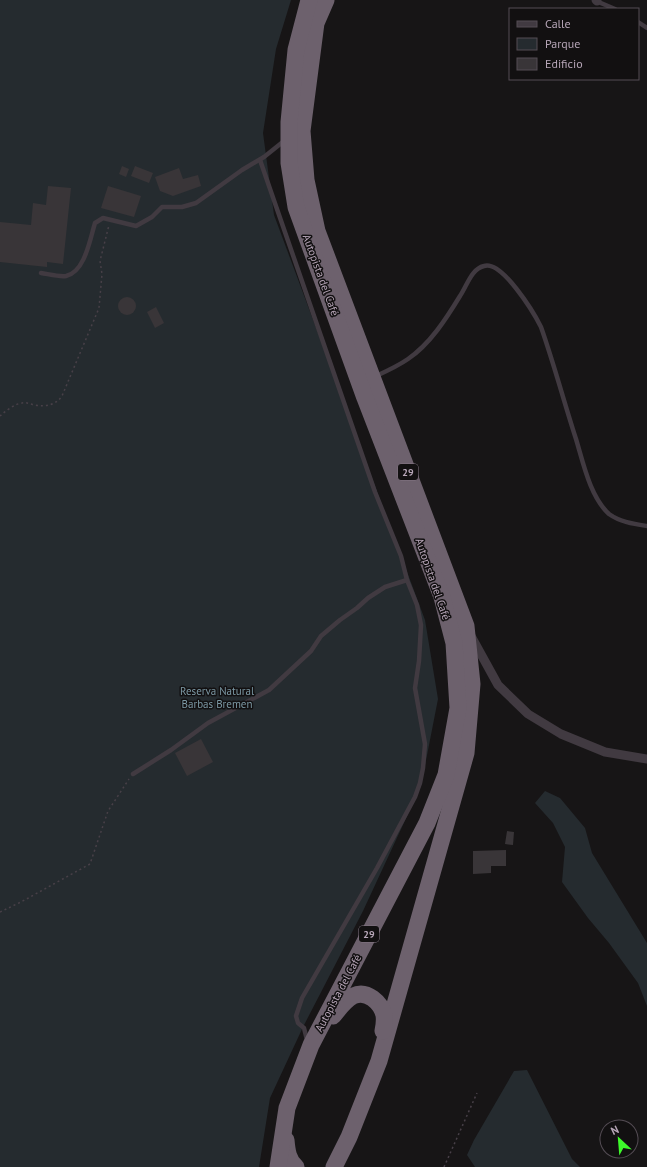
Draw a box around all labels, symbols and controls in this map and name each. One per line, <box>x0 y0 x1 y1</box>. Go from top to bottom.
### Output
legend <box>509 8 639 80</box>
text: Calle <box>545 16 571 31</box>
text: Parque <box>545 36 580 51</box>
text: Edificio <box>545 56 583 71</box>
street label: Autopista del Café <box>300 232 342 318</box>
road number: 29 <box>398 464 418 480</box>
street label: Autopista del Café <box>412 536 454 622</box>
park label: Reserva Natural Barbas Bremen <box>180 684 255 711</box>
road number: 29 <box>359 926 379 942</box>
street label: Autopista del Café <box>312 952 364 1034</box>
north arrow <box>599 1119 639 1159</box>
text: N <box>608 1122 621 1138</box>

